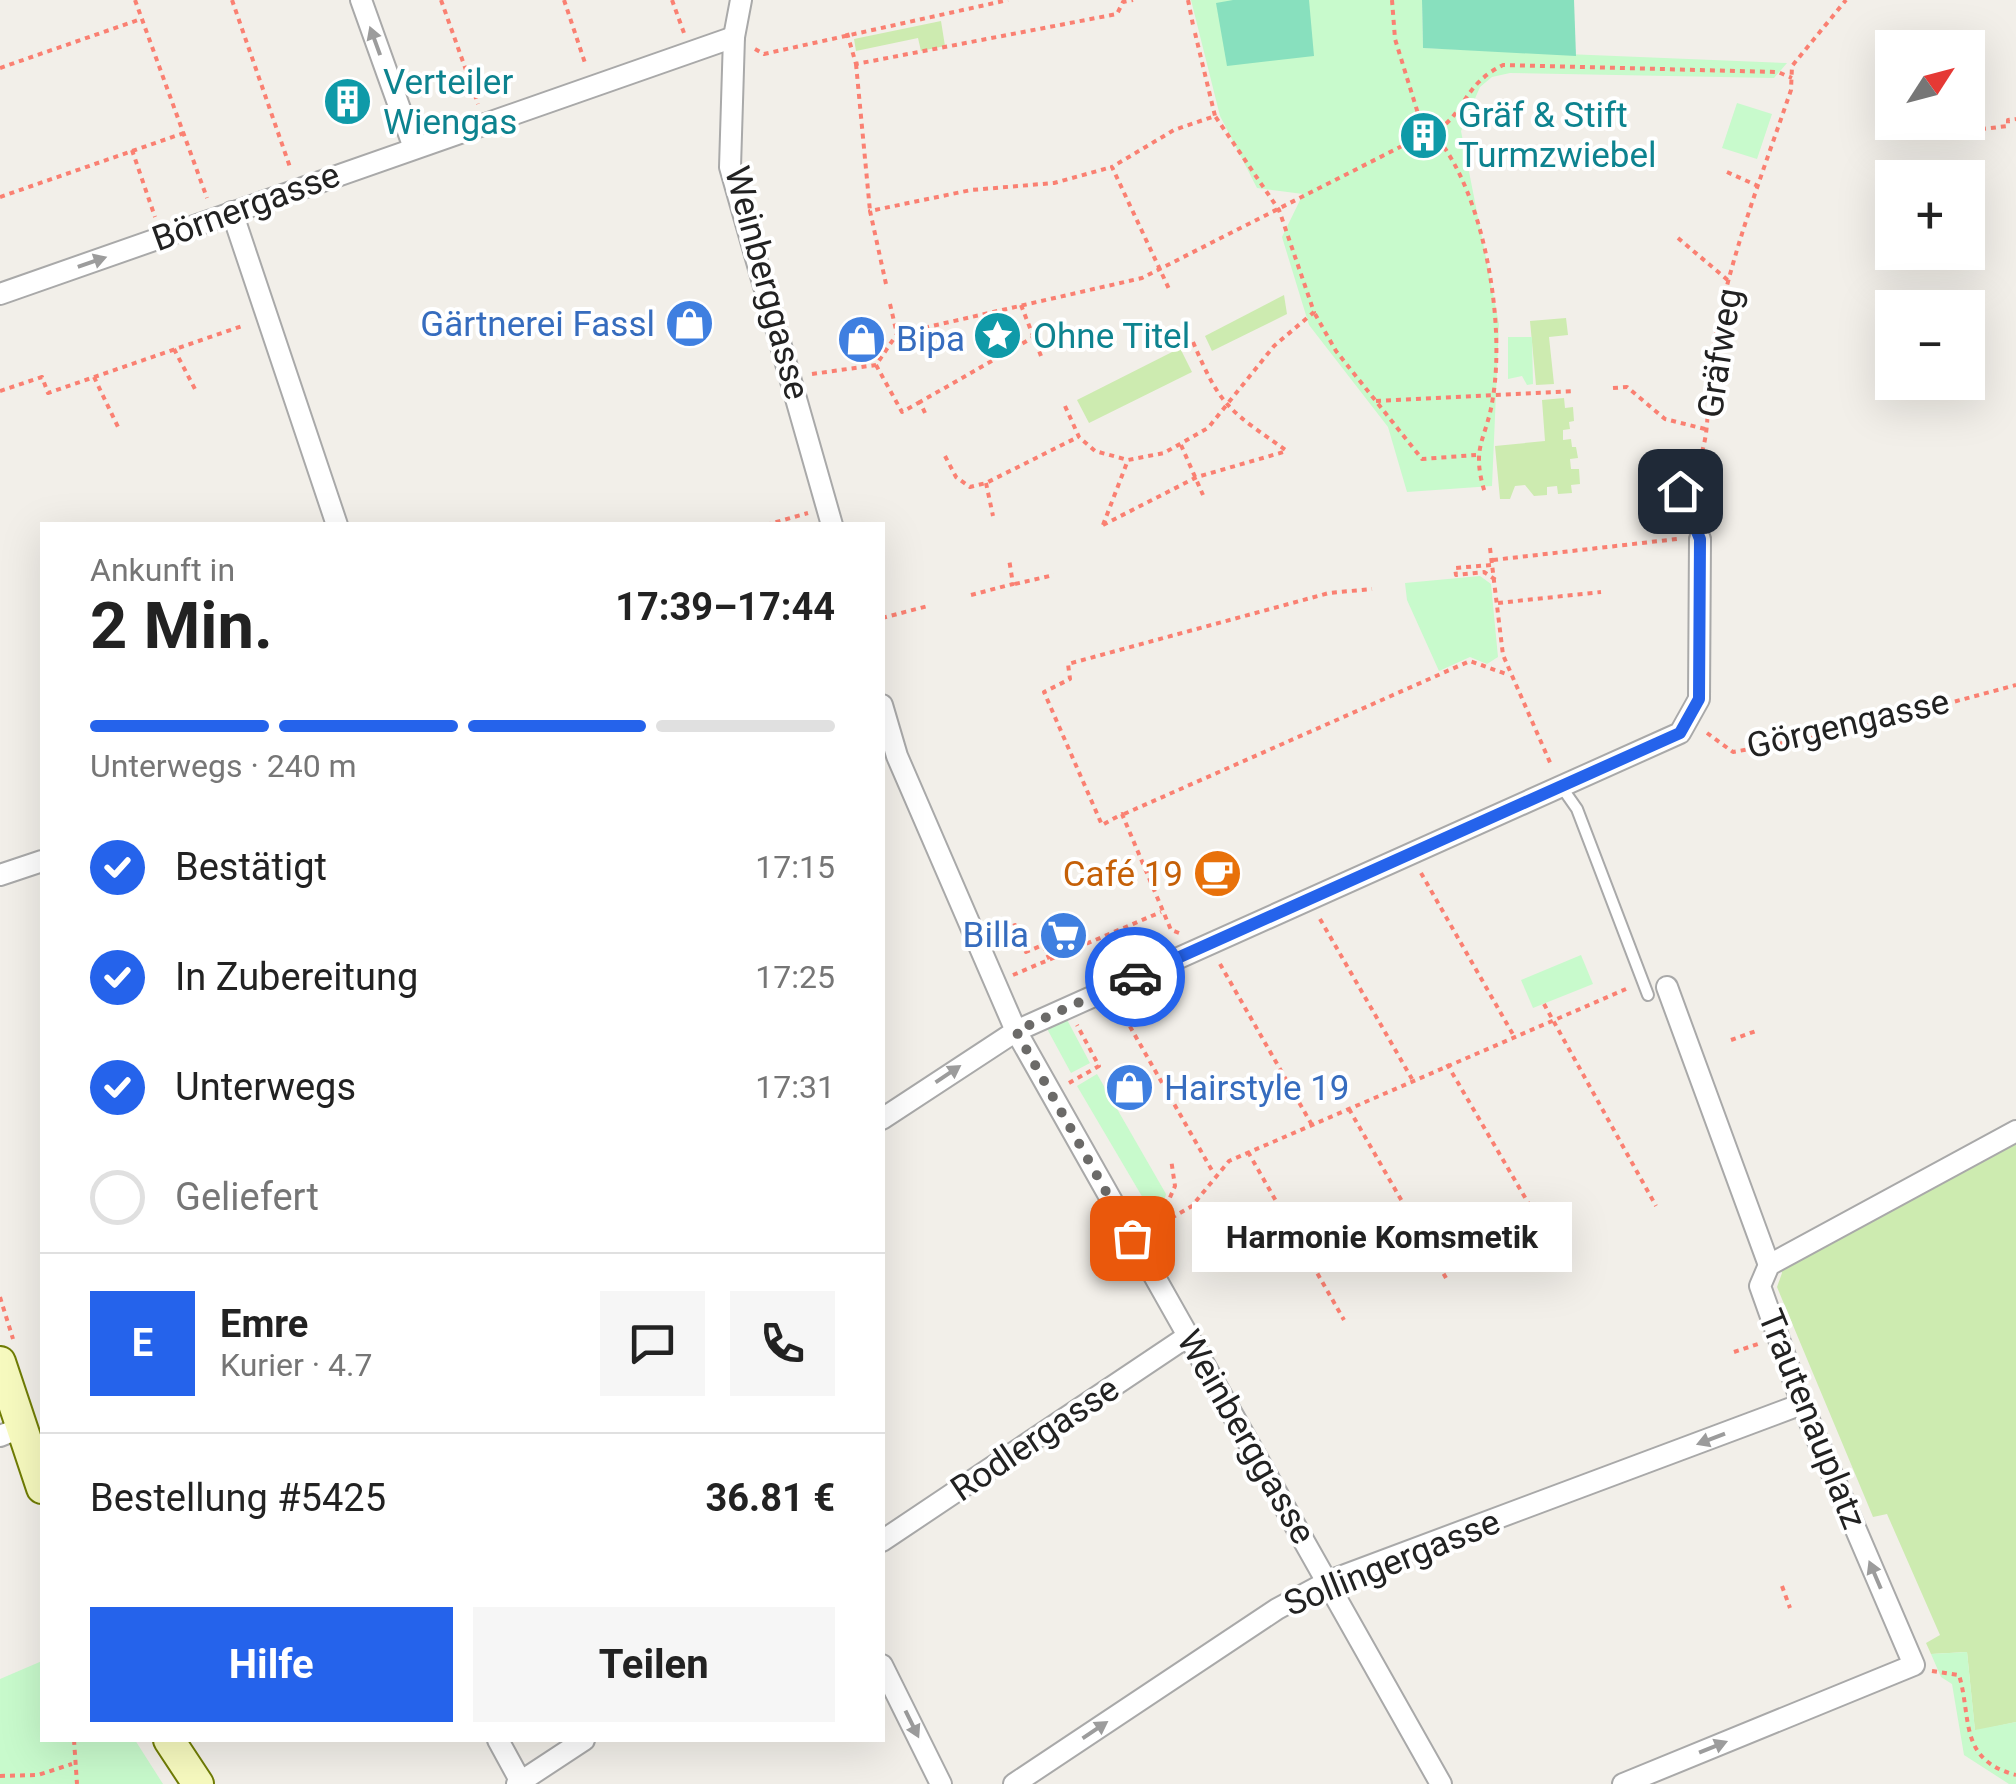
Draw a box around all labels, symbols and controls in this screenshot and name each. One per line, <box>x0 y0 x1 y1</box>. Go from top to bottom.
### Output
one-way arrow <box>367 25 382 55</box>
north arrow <box>1875 30 1985 140</box>
map controls <box>1875 30 1985 400</box>
place label: Verteiler Wiengas <box>383 62 517 143</box>
building icon: Verteiler Wiengas <box>322 76 374 128</box>
place label: Gräf & Stift Turmzwiebel <box>1458 95 1657 176</box>
building icon: Gräf & Stift Turmzwiebel <box>1397 109 1449 161</box>
street label: Börnergasse <box>147 154 345 260</box>
button: + <box>1875 160 1985 270</box>
street label: Weinberggasse <box>716 162 818 404</box>
one-way arrow <box>77 254 107 269</box>
street label: Gräfweg <box>1690 285 1750 421</box>
button: − <box>1875 290 1985 400</box>
shop icon: Gärtnerei Fassl <box>664 298 716 350</box>
place label: Gärtnerei Fassl <box>420 304 655 345</box>
place icon: Ohne Titel <box>972 310 1024 362</box>
shop icon: Bipa <box>835 313 887 365</box>
place label: Ohne Titel <box>1033 316 1190 357</box>
place label: Bipa <box>896 319 965 360</box>
pin <box>1638 449 1723 534</box>
icon: home <box>1653 464 1708 519</box>
text: Ankunft in <box>90 551 235 589</box>
text: 17:39–17:44 <box>615 585 835 629</box>
text: 2 Min. <box>90 588 273 664</box>
street label: Görgengasse <box>1743 681 1953 767</box>
text: Unterwegs · 240 m <box>90 747 357 785</box>
icon: check <box>90 840 145 895</box>
text: Bestätigt <box>175 845 327 889</box>
text: 17:15 <box>755 848 835 886</box>
cafe icon: Café 19 <box>1192 848 1244 900</box>
place label: Café 19 <box>1063 854 1183 895</box>
supermarket icon: Billa <box>1038 909 1090 961</box>
place label: Billa <box>963 915 1029 956</box>
courier <box>1085 927 1185 1027</box>
icon: check <box>90 950 145 1005</box>
icon: car <box>1108 950 1163 1005</box>
text: In Zubereitung <box>175 955 418 999</box>
text: 17:25 <box>755 958 835 996</box>
icon: check <box>90 1060 145 1115</box>
shop icon: Hairstyle 19 <box>1103 1062 1155 1114</box>
text: Unterwegs <box>175 1065 356 1109</box>
one-way arrow <box>935 1065 962 1084</box>
text: 17:31 <box>755 1068 835 1106</box>
place label: Hairstyle 19 <box>1164 1068 1350 1109</box>
text: Geliefert <box>175 1175 319 1219</box>
pin <box>1090 1196 1175 1281</box>
callout: Harmonie Komsmetik <box>1192 1203 1572 1273</box>
icon: bag <box>1105 1211 1160 1266</box>
text: Harmonie Komsmetik <box>1226 1218 1538 1256</box>
button: chat <box>600 1291 705 1396</box>
button: phone <box>730 1291 835 1396</box>
text: Emre <box>220 1302 308 1346</box>
street label: Trautenauplatz <box>1749 1303 1875 1535</box>
text: E <box>132 1321 153 1365</box>
street label: Weinberggasse <box>1168 1323 1324 1551</box>
text: Kurier · 4.7 <box>220 1346 372 1384</box>
street label: Rodlergasse <box>943 1368 1127 1510</box>
one-way arrow <box>1696 1432 1726 1447</box>
text: Bestellung #5425 <box>90 1476 386 1520</box>
text: 36.81 € <box>706 1476 835 1520</box>
street label: Sollingergasse <box>1278 1501 1506 1625</box>
one-way arrow <box>1867 1560 1883 1590</box>
button: Hilfe <box>90 1607 453 1722</box>
button: Teilen <box>473 1607 835 1722</box>
one-way arrow <box>903 1710 920 1739</box>
one-way arrow <box>1081 1721 1109 1740</box>
one-way arrow <box>1698 1739 1728 1755</box>

